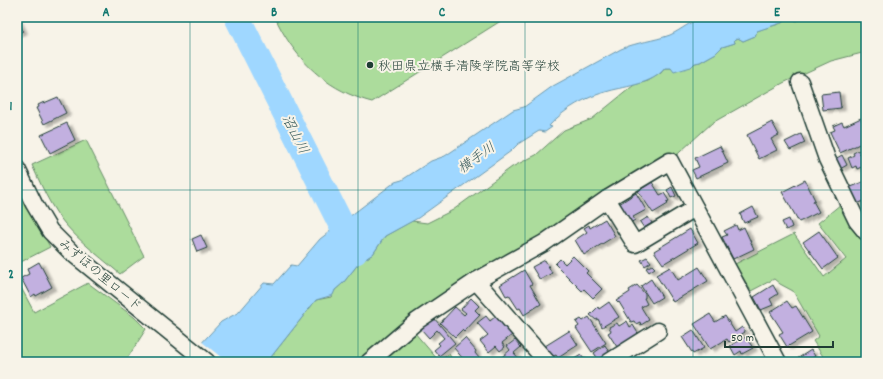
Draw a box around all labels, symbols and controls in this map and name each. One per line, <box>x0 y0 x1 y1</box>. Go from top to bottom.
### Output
text: A <box>102 4 110 23</box>
text: B <box>271 4 277 23</box>
text: C <box>439 4 446 23</box>
text: D <box>606 4 613 23</box>
text: E <box>774 4 781 23</box>
place label: 秋田県立横手清陵学院高等学校 <box>378 58 560 77</box>
marker: 秋田県立横手清陵学院高等学校 <box>365 60 375 70</box>
text: 1 <box>10 98 13 117</box>
water label: 沼山川 <box>276 112 313 158</box>
water label: 横手川 <box>454 138 500 179</box>
street label: みずほの里ロード <box>54 235 145 316</box>
text: 2 <box>8 266 14 285</box>
scale bar <box>725 323 833 349</box>
text: 50 m <box>731 330 754 347</box>

